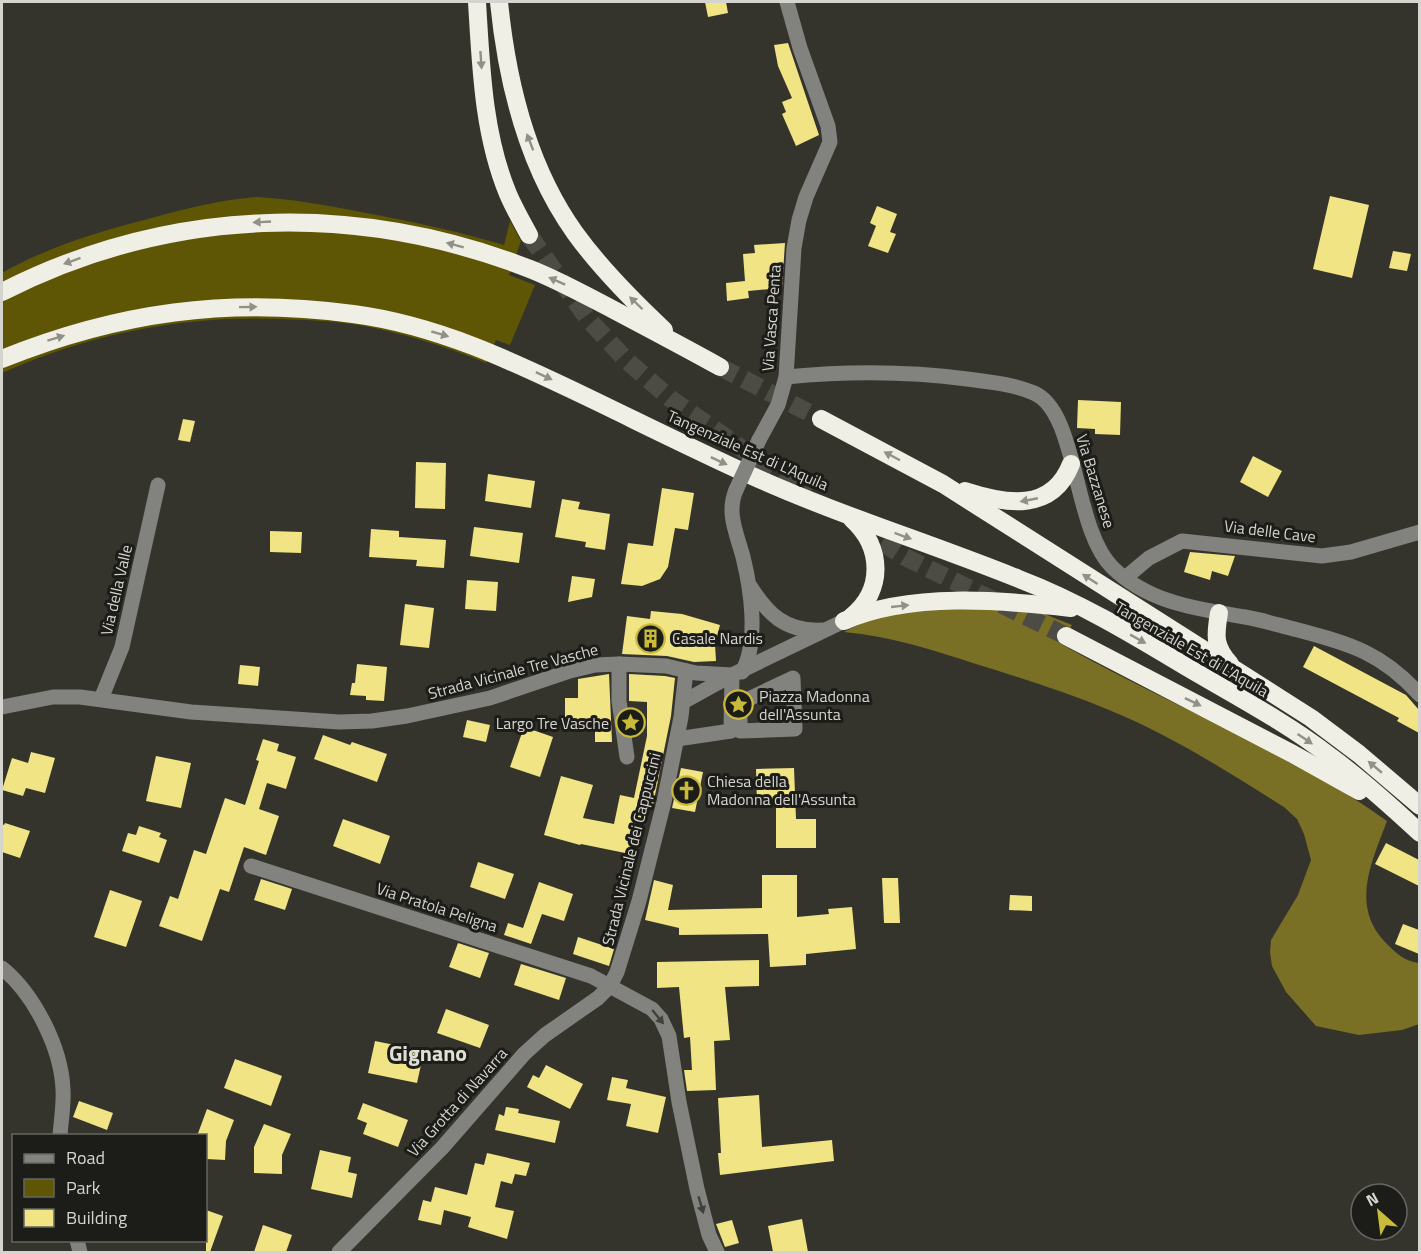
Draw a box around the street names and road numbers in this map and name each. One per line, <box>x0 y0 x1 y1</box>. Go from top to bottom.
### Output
street label: Via Vasca Penta <box>755 264 787 372</box>
street label: Tangenziale Est di L'Aquila <box>664 404 832 496</box>
street label: Via Bazzanese <box>1070 431 1122 531</box>
street label: Via delle Cave <box>1223 513 1317 549</box>
street label: Via della Valle <box>94 542 138 638</box>
street label: Tangenziale Est di L'Aquila <box>1111 595 1273 703</box>
street label: Strada Vicinale Tre Vasche <box>425 637 601 705</box>
street label: Strada Vicinale dei Cappuccini <box>595 750 667 948</box>
street label: Via Pratola Peligna <box>373 876 501 938</box>
street label: Via Grotta di Navarra <box>401 1042 513 1162</box>

